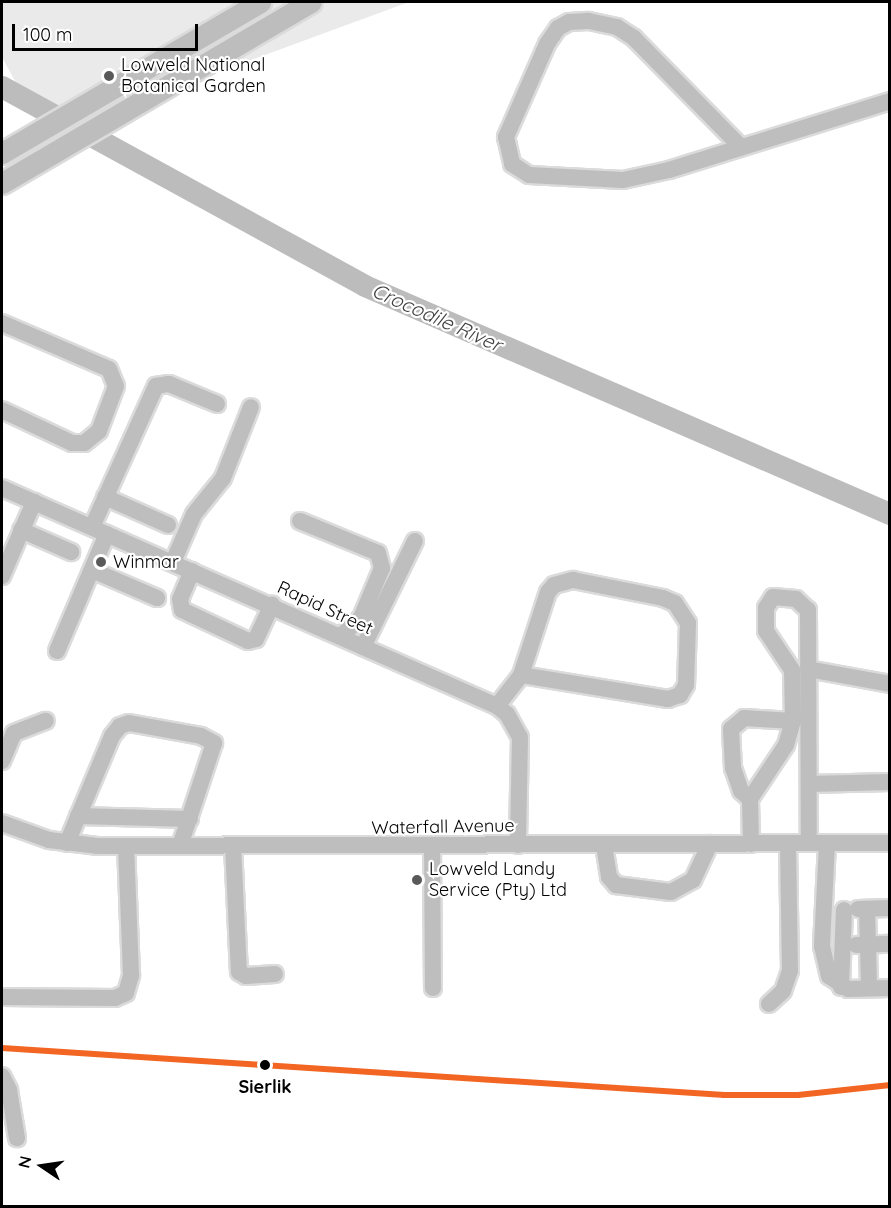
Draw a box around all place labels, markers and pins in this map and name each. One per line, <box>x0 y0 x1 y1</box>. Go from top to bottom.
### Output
place label: Lowveld National Botanical Garden <box>121 55 266 98</box>
marker: Lowveld National Botanical Garden <box>102 69 116 83</box>
place label: Winmar <box>113 551 179 573</box>
marker: Winmar <box>94 555 108 569</box>
place label: Lowveld Landy Service (Pty) Ltd <box>429 859 567 902</box>
marker: Lowveld Landy Service (Pty) Ltd <box>410 873 424 887</box>
marker: Sierlik <box>256 1056 274 1074</box>
place label: Sierlik <box>239 1076 291 1098</box>

